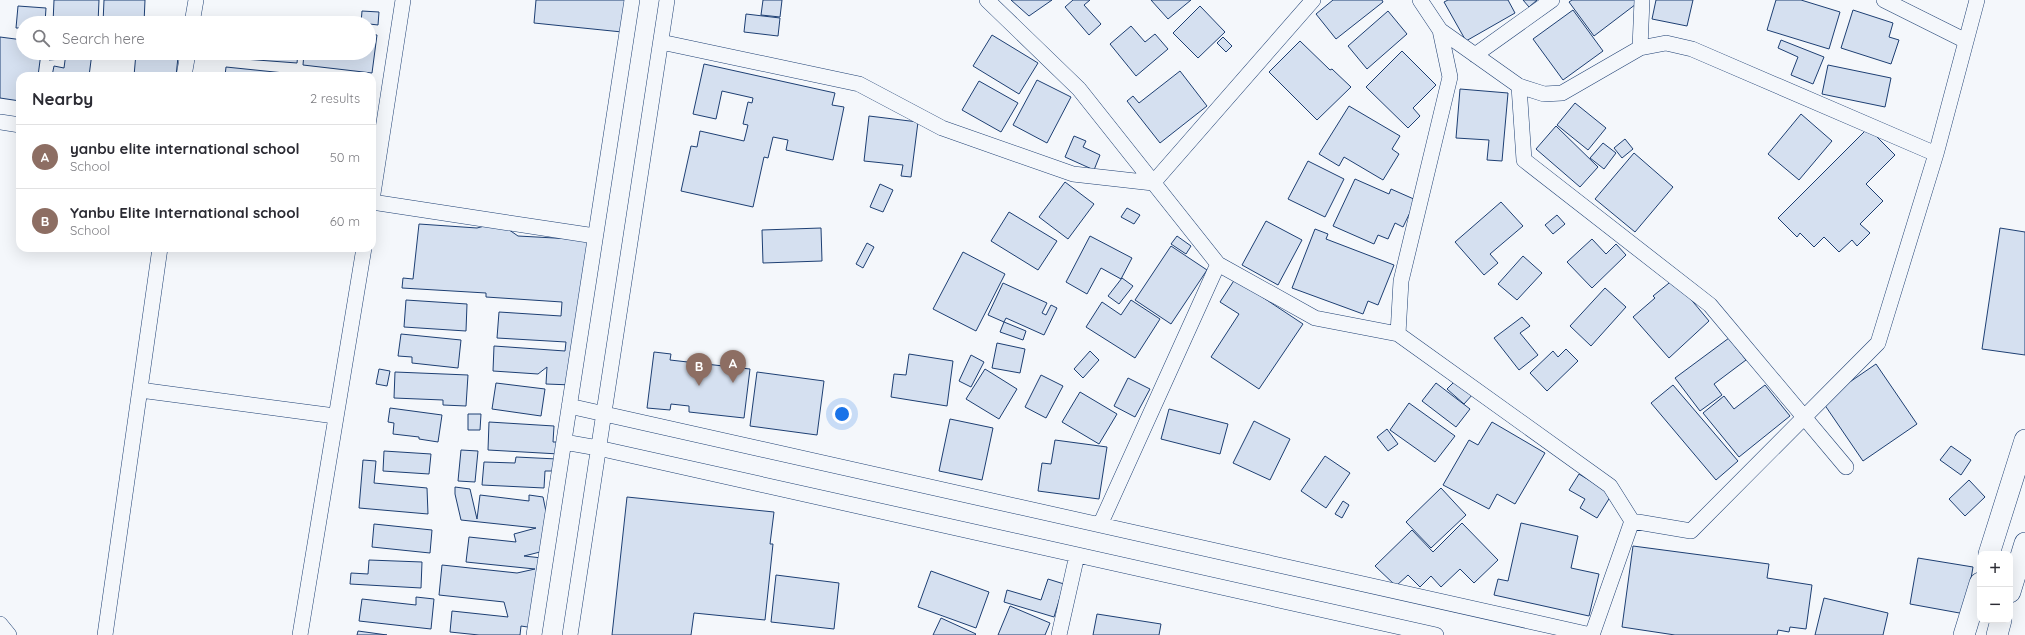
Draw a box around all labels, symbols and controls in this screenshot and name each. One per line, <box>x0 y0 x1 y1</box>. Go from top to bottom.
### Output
search box <box>16 16 376 60</box>
icon: search <box>30 27 52 49</box>
text: Search here <box>62 29 145 48</box>
text: Nearby <box>32 88 93 109</box>
text: 2 results <box>310 90 360 106</box>
text: yanbu elite international school <box>70 139 300 158</box>
text: A <box>41 149 49 165</box>
text: 50 m <box>330 149 360 165</box>
text: School <box>70 158 110 174</box>
text: Yanbu Elite International school <box>70 203 300 222</box>
text: B <box>41 213 49 229</box>
text: 60 m <box>330 213 360 229</box>
text: School <box>70 222 110 238</box>
pin: A <box>720 350 746 383</box>
pin: B <box>686 353 712 386</box>
your location <box>832 404 852 424</box>
map controls <box>1977 551 2013 623</box>
button: + <box>1977 551 2013 587</box>
button: − <box>1977 587 2013 623</box>

